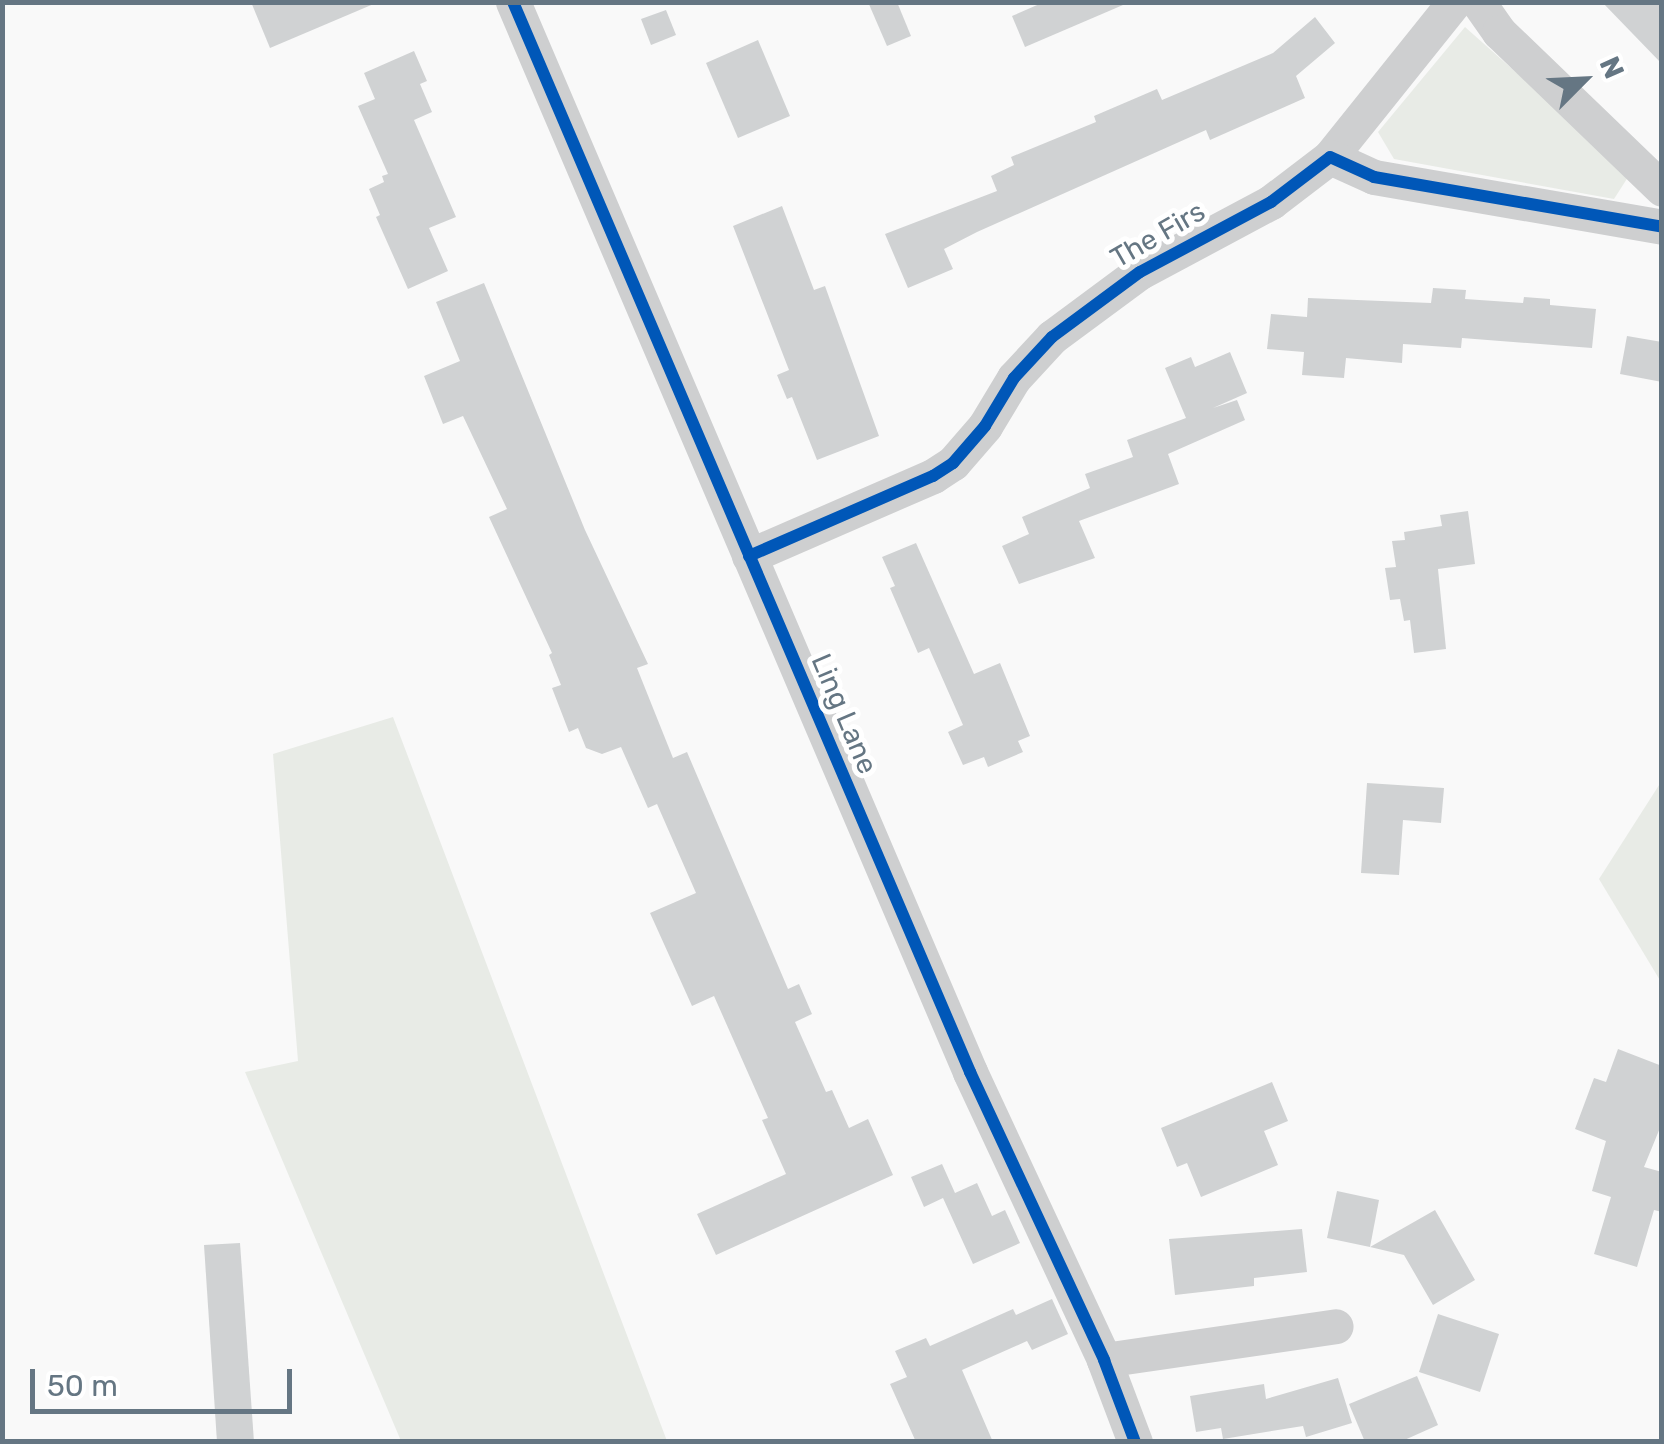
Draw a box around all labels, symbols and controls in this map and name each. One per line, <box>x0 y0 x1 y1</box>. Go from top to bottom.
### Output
north arrow <box>1534 30 1634 130</box>
text: N <box>1593 52 1631 83</box>
street label: The Firs <box>1105 195 1211 275</box>
street label: Ling Lane <box>804 649 884 779</box>
scale bar <box>35 1349 298 1411</box>
text: 50 m <box>47 1368 118 1404</box>

